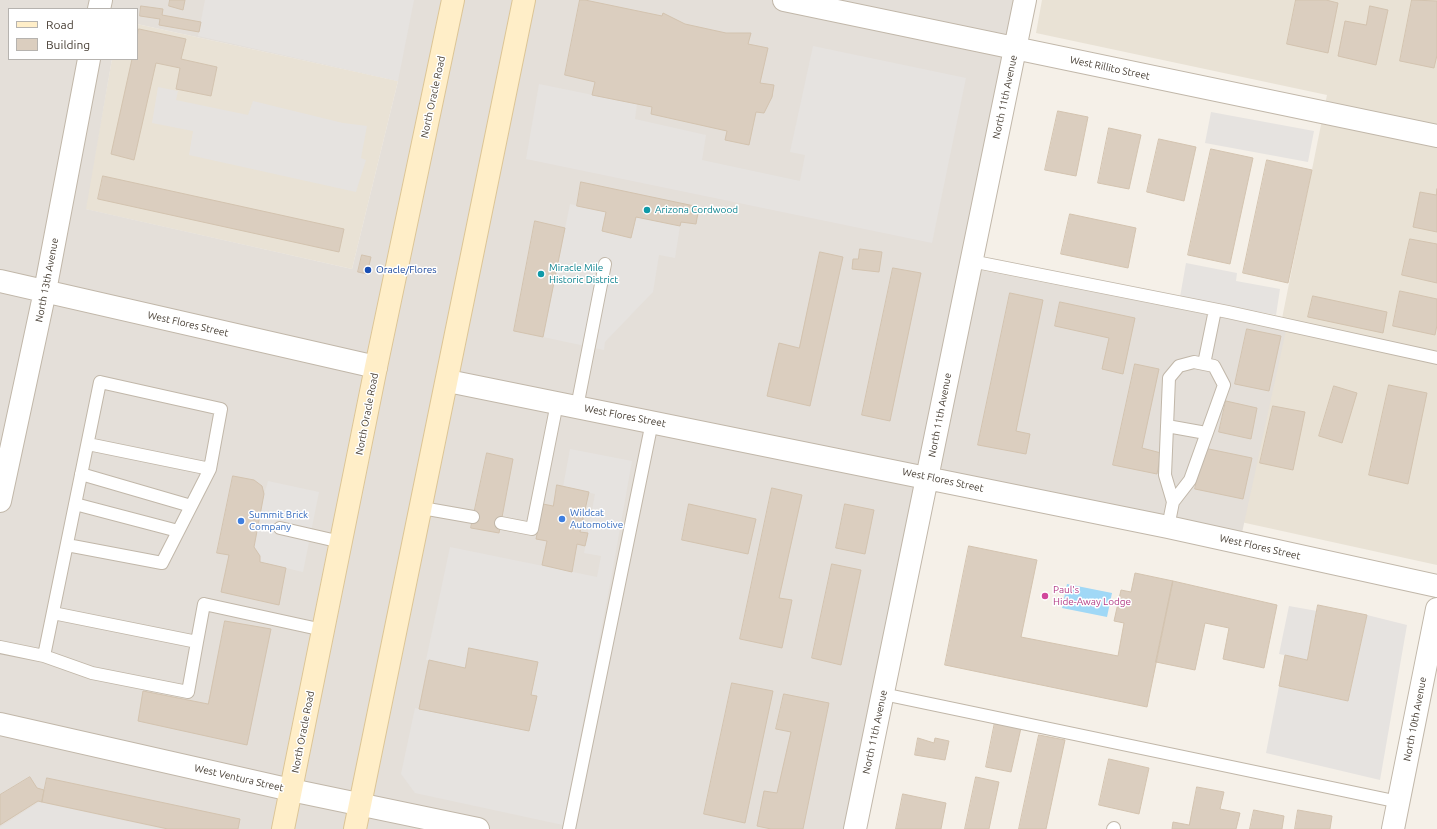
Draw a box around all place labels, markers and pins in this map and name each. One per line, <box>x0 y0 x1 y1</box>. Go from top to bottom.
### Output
place label: Arizona Cordwood <box>655 204 738 216</box>
marker: Arizona Cordwood <box>642 205 652 215</box>
place label: Miracle Mile Historic District <box>549 262 618 286</box>
place label: Oracle/Flores <box>376 264 437 276</box>
marker: Oracle/Flores <box>363 265 373 275</box>
marker: Miracle Mile Historic District <box>536 269 546 279</box>
place label: Wildcat Automotive <box>570 507 623 530</box>
place label: Summit Brick Company <box>249 509 308 532</box>
marker: Wildcat Automotive <box>557 514 567 524</box>
marker: Summit Brick Company <box>236 516 246 526</box>
place label: Paul's Hide-Away Lodge <box>1053 584 1131 608</box>
marker: Paul's Hide-Away Lodge <box>1040 591 1050 601</box>

